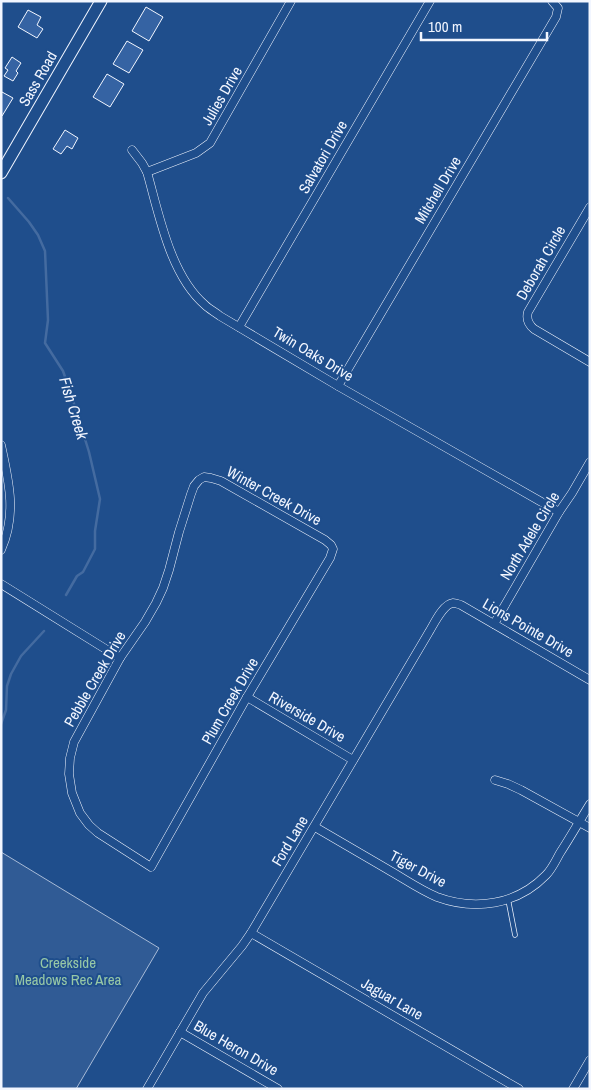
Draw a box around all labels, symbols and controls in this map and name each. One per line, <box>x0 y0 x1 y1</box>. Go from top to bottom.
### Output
scale bar <box>421 10 547 42</box>
text: 100 m <box>428 16 462 37</box>
street label: Sass Road <box>13 47 62 110</box>
street label: Julies Drive <box>196 62 247 129</box>
street label: Salvatori Drive <box>293 116 352 197</box>
street label: Mitchell Drive <box>409 152 466 227</box>
street label: Deborah Circle <box>511 222 570 304</box>
street label: Twin Oaks Drive <box>269 321 358 386</box>
water label: Fish Creek <box>54 374 94 442</box>
street label: Winter Creek Drive <box>223 461 325 530</box>
street label: North Adele Circle <box>495 487 564 584</box>
street label: Lions Pointe Drive <box>479 593 578 662</box>
street label: Pebble Creek Drive <box>59 627 131 730</box>
street label: Plum Creek Drive <box>196 653 263 748</box>
street label: Riverside Drive <box>265 686 350 747</box>
street label: Ford Lane <box>266 811 313 870</box>
street label: Tiger Drive <box>386 845 450 892</box>
park label: Creekside Meadows Rec Area <box>15 952 121 990</box>
street label: Jaguar Lane <box>357 972 427 1025</box>
street label: Blue Heron Drive <box>190 1015 282 1080</box>

